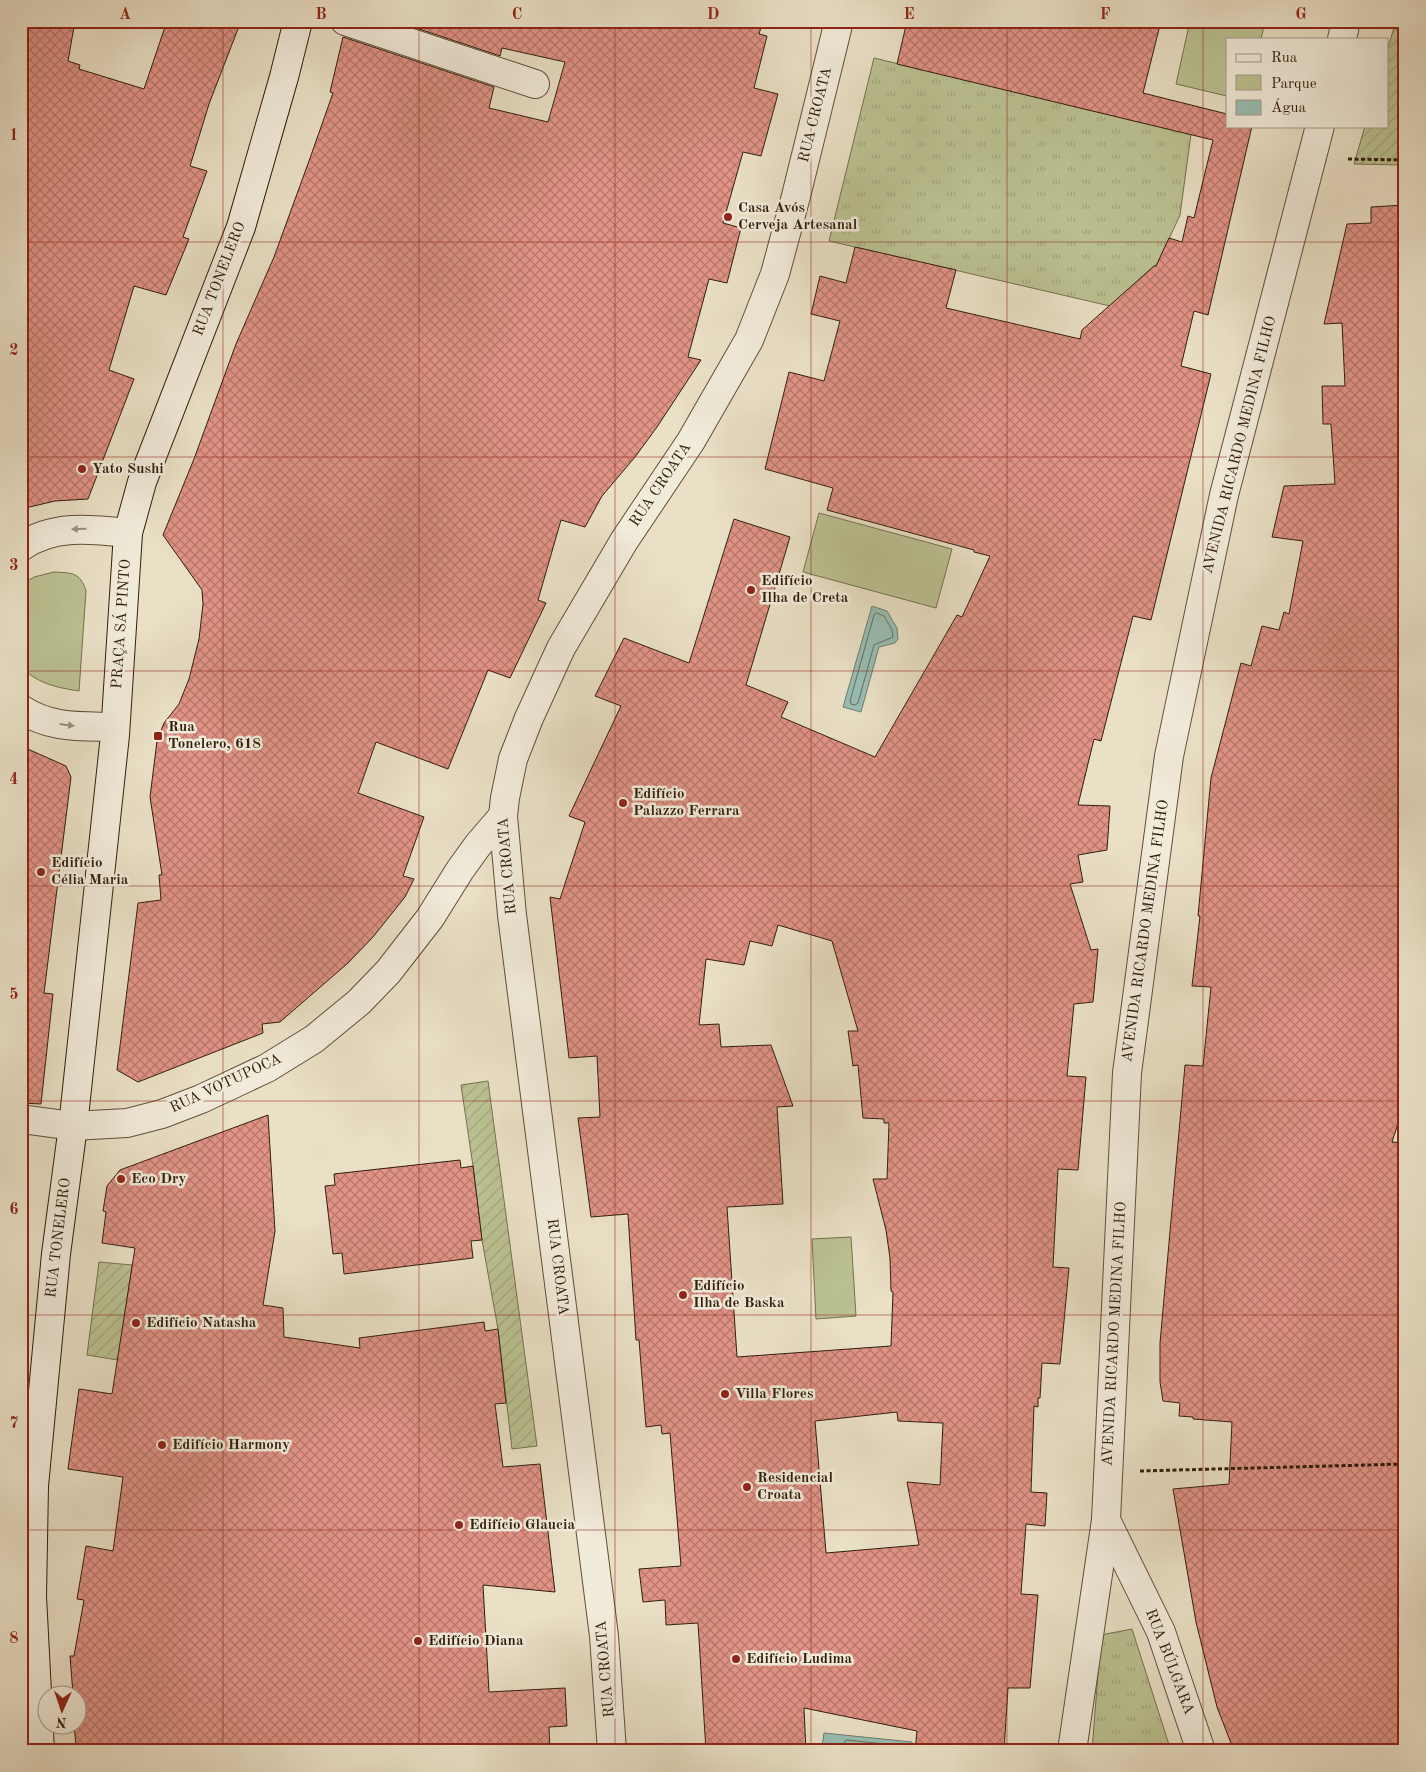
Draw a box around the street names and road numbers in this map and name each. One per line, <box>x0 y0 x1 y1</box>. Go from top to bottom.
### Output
street label: RUA CROATA <box>797 65 835 164</box>
street label: RUA TONELERO <box>191 220 249 338</box>
street label: AVENIDA RICARDO MEDINA FILHO <box>1201 315 1279 575</box>
street label: RUA CROATA <box>627 440 695 530</box>
street label: PRAÇA SÁ PINTO <box>107 558 134 689</box>
street label: AVENIDA RICARDO MEDINA FILHO <box>1120 799 1172 1063</box>
street label: RUA CROATA <box>496 816 520 915</box>
street label: RUA VOTUPOCA <box>168 1051 285 1116</box>
street label: RUA TONELERO <box>44 1177 74 1299</box>
street label: AVENIDA RICARDO MEDINA FILHO <box>1101 1201 1129 1467</box>
street label: RUA CROATA <box>544 1218 570 1317</box>
street label: RUA BÚLGARA <box>1142 1606 1200 1717</box>
street label: RUA CROATA <box>594 1619 618 1718</box>

